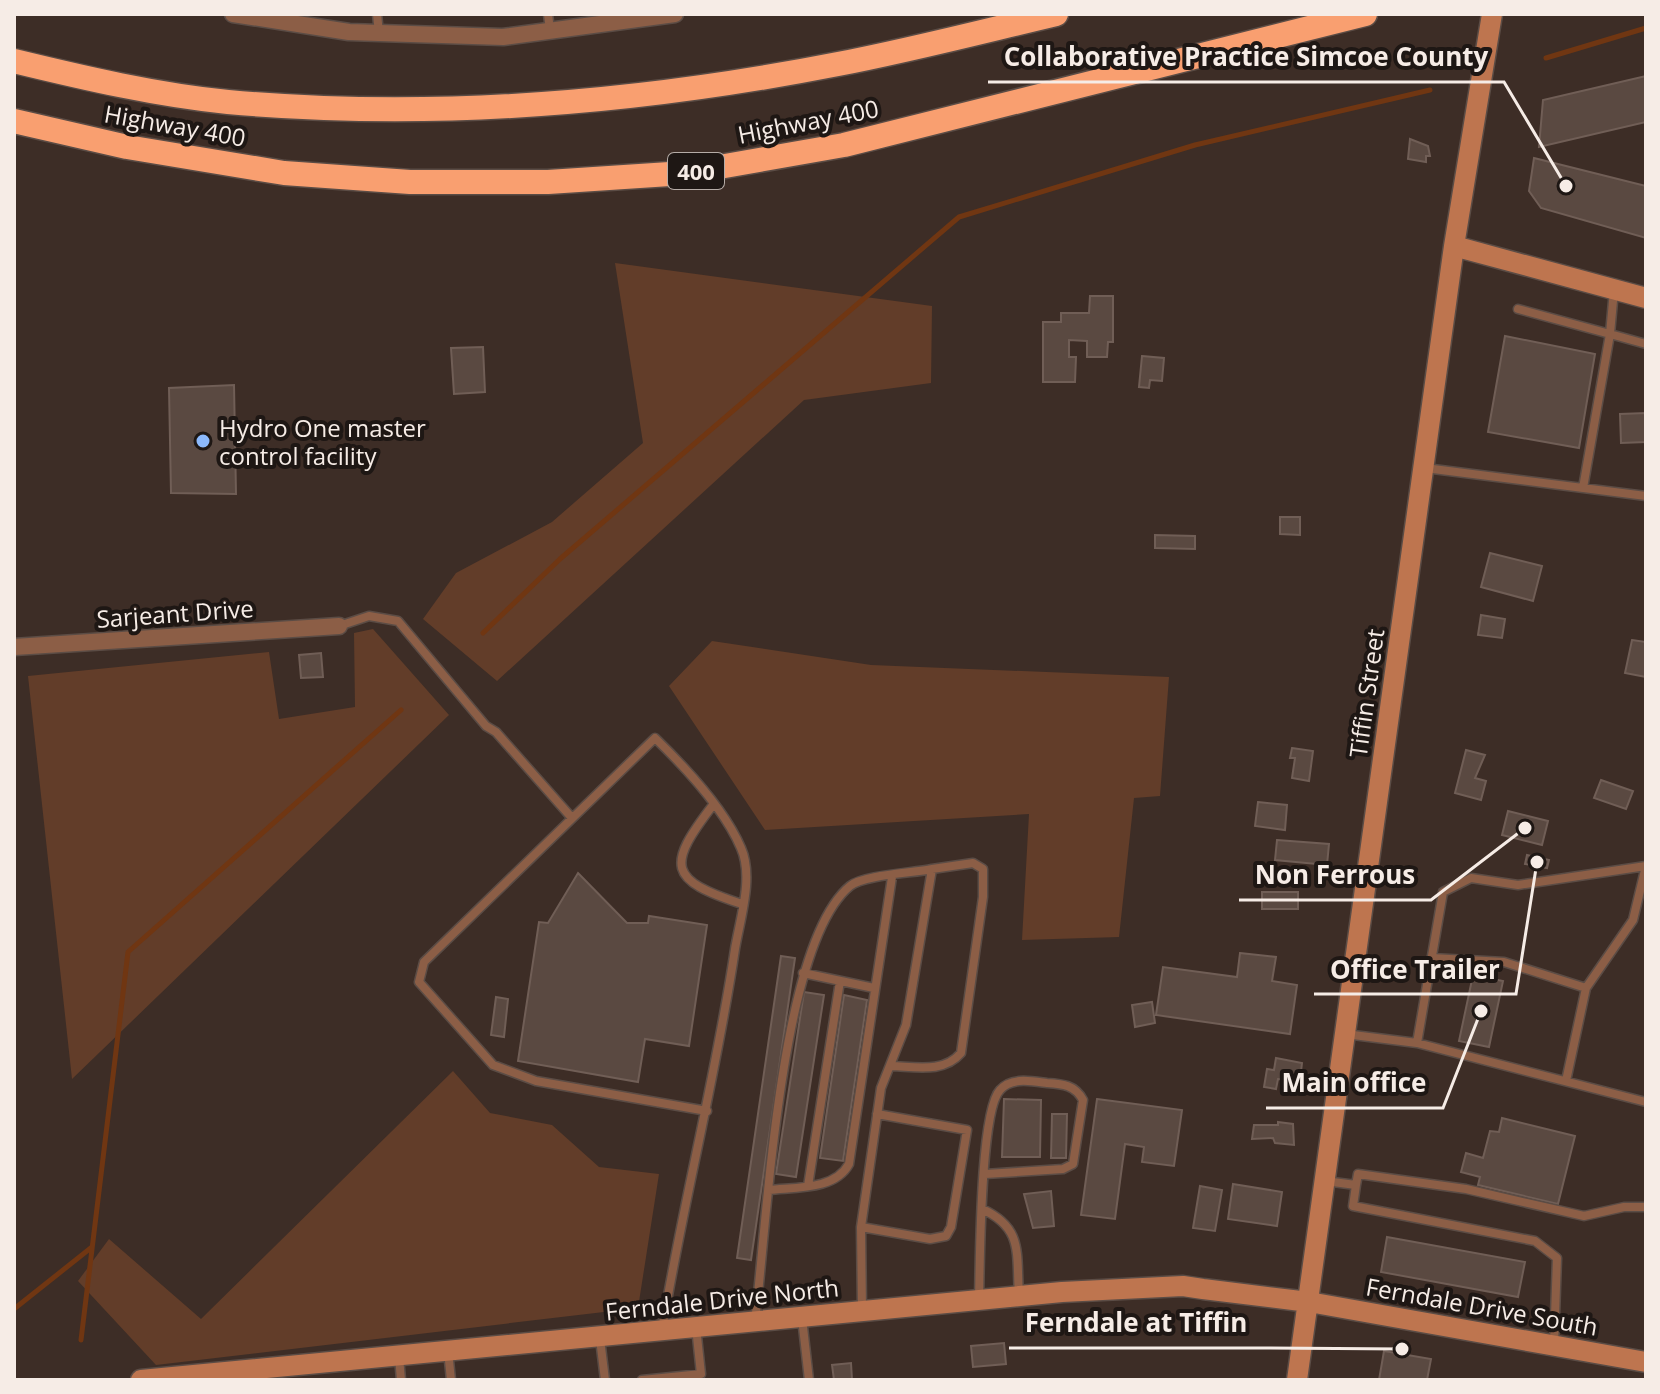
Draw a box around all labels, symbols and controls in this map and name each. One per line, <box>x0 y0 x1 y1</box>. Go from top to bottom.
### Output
callout: Collaborative Practice Simcoe County <box>988 32 1504 82</box>
text: Collaborative Practice Simcoe County <box>1004 38 1489 74</box>
street label: Highway 400 <box>735 91 881 151</box>
street label: Highway 400 <box>102 96 248 154</box>
road number: 400 <box>668 153 724 189</box>
place label: Hydro One master control facility <box>219 411 426 472</box>
marker: Hydro One master control facility <box>194 432 212 450</box>
street label: Sarjeant Drive <box>95 591 255 635</box>
street label: Tiffin Street <box>1341 627 1391 759</box>
callout: Non Ferrous <box>1239 850 1431 900</box>
text: Non Ferrous <box>1255 856 1415 892</box>
callout: Office Trailer <box>1314 944 1516 994</box>
text: Office Trailer <box>1330 951 1500 987</box>
callout: Main office <box>1266 1058 1443 1108</box>
text: Main office <box>1282 1064 1426 1100</box>
street label: Ferndale Drive South <box>1364 1269 1600 1343</box>
street label: Ferndale Drive North <box>604 1270 840 1328</box>
callout: Ferndale at Tiffin <box>1009 1298 1264 1348</box>
text: Ferndale at Tiffin <box>1025 1304 1247 1340</box>

